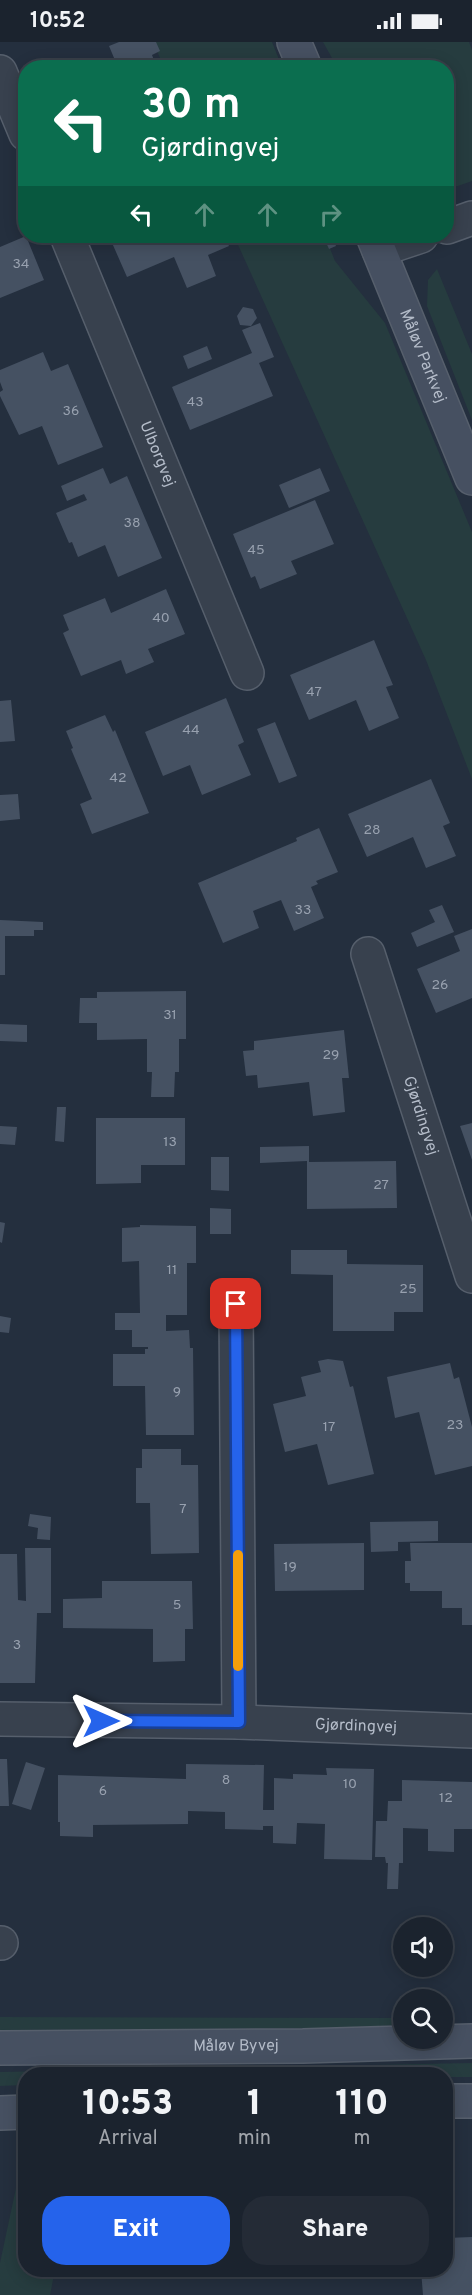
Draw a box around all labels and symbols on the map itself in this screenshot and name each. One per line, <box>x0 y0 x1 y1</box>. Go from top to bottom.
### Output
house number: 34 <box>12 256 30 273</box>
street label: Måløv Parkvej <box>394 307 450 406</box>
house number: 43 <box>186 394 204 411</box>
house number: 36 <box>63 403 79 420</box>
street label: Ulborgvej <box>134 418 179 490</box>
house number: 38 <box>124 515 140 532</box>
house number: 45 <box>247 542 265 559</box>
house number: 40 <box>152 610 170 627</box>
house number: 47 <box>306 684 322 701</box>
house number: 44 <box>182 722 200 739</box>
house number: 42 <box>109 770 127 787</box>
house number: 28 <box>363 822 381 839</box>
house number: 33 <box>295 902 311 919</box>
house number: 26 <box>432 977 448 994</box>
house number: 31 <box>163 1007 177 1024</box>
house number: 29 <box>323 1047 339 1064</box>
street label: Gjørdingvej <box>398 1074 442 1158</box>
house number: 13 <box>163 1134 177 1151</box>
house number: 27 <box>373 1177 389 1194</box>
house number: 11 <box>167 1262 177 1279</box>
pin <box>210 1278 261 1329</box>
house number: 25 <box>399 1281 417 1298</box>
house number: 9 <box>173 1384 181 1401</box>
house number: 23 <box>447 1417 464 1434</box>
house number: 17 <box>323 1419 335 1436</box>
house number: 7 <box>179 1501 187 1518</box>
house number: 19 <box>283 1559 297 1576</box>
house number: 5 <box>173 1597 181 1614</box>
house number: 3 <box>13 1637 21 1654</box>
position arrow <box>69 1689 133 1753</box>
street label: Gjørdingvej <box>314 1715 397 1738</box>
house number: 8 <box>222 1772 230 1789</box>
house number: 10 <box>343 1776 357 1793</box>
house number: 6 <box>99 1783 107 1800</box>
house number: 12 <box>439 1790 453 1807</box>
street label: Måløv Byvej <box>193 2036 279 2057</box>

